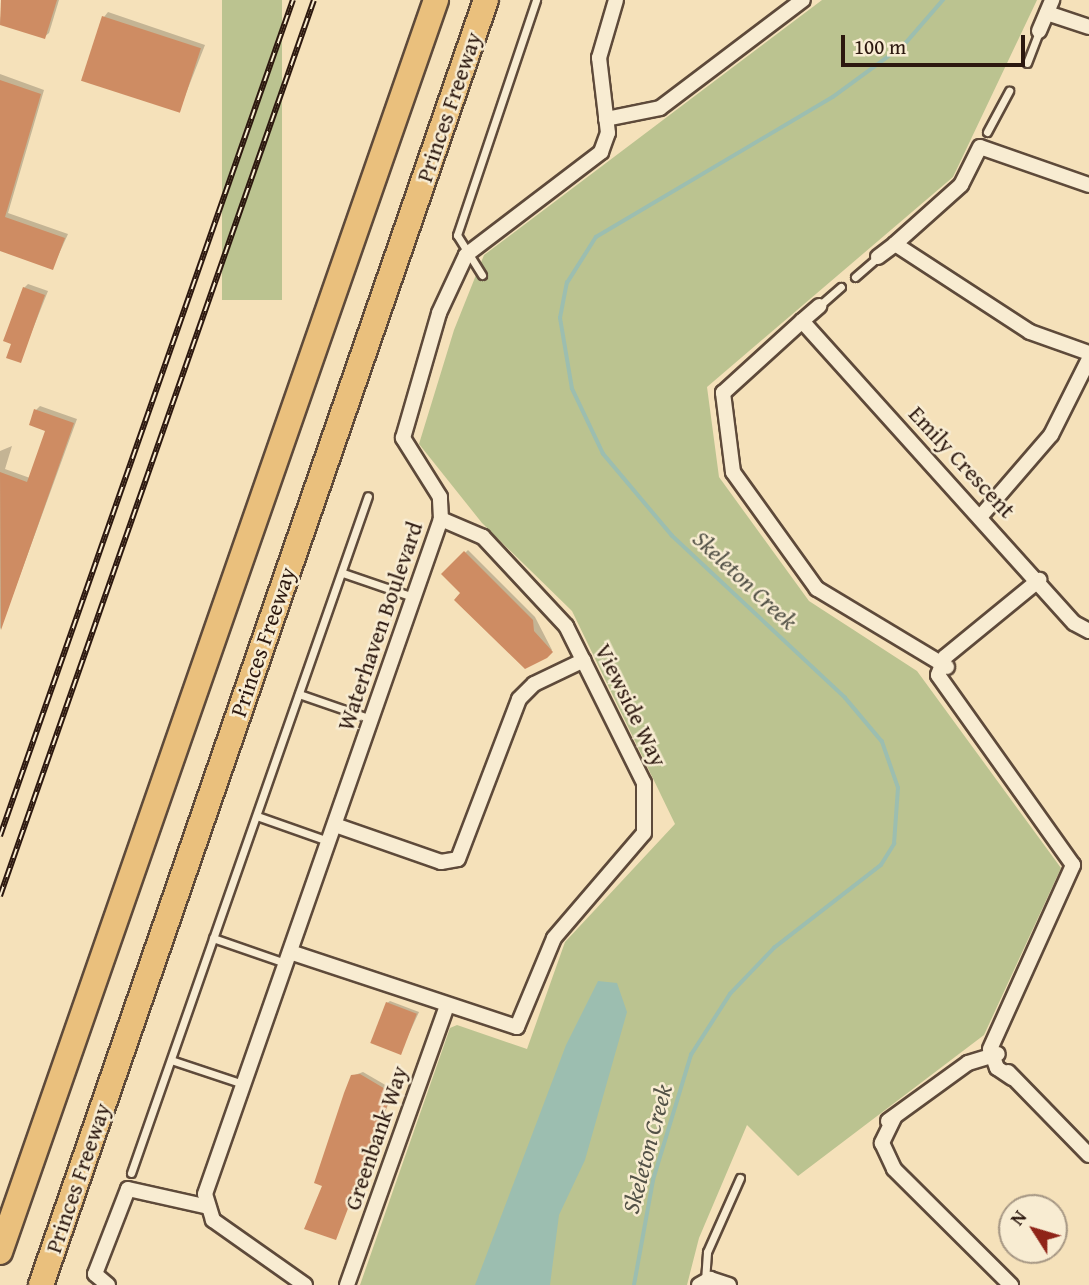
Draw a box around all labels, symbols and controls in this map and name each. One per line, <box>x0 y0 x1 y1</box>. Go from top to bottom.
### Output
scale bar <box>844 21 1028 65</box>
street label: Princes Freeway <box>410 28 488 186</box>
text: 100 m <box>854 31 906 62</box>
street label: Emily Crescent <box>903 400 1021 524</box>
street label: Waterhaven Boulevard <box>331 518 429 734</box>
water label: Skeleton Creek <box>687 524 803 636</box>
street label: Princes Freeway <box>224 563 302 721</box>
street label: Viewside Way <box>589 639 673 771</box>
street label: Greenbank Way <box>338 1062 414 1214</box>
water label: Skeleton Creek <box>616 1081 678 1217</box>
street label: Princes Freeway <box>39 1099 117 1257</box>
north arrow <box>998 1194 1068 1264</box>
text: N <box>1003 1204 1033 1231</box>

